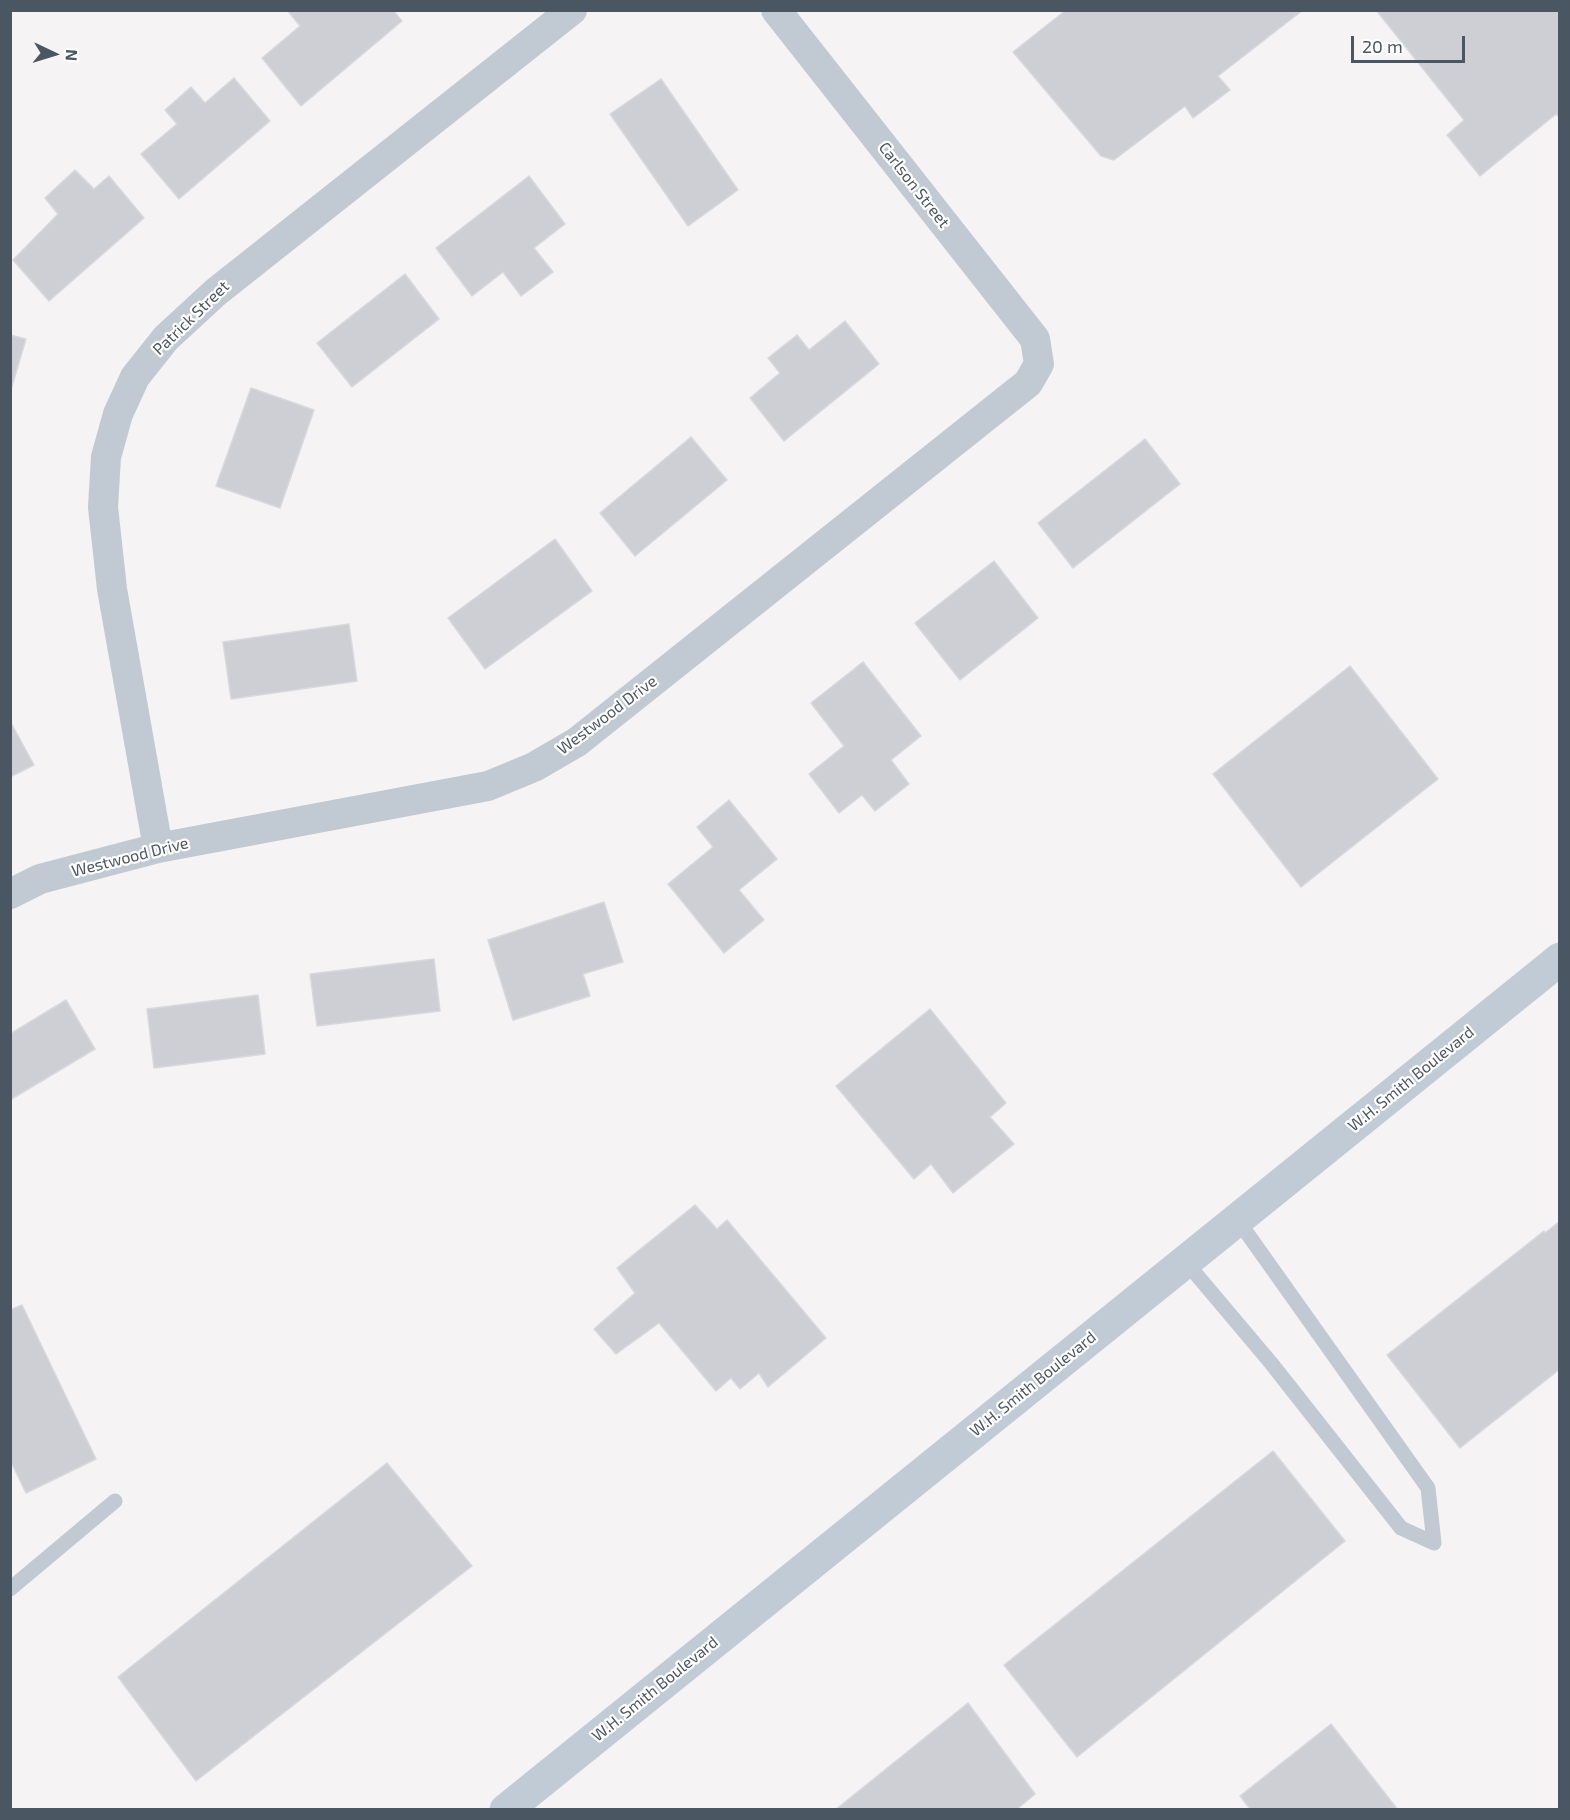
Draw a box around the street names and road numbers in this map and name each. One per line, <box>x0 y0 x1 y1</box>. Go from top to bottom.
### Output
street label: Carlson Street <box>875 138 953 232</box>
street label: Patrick Street <box>149 277 233 359</box>
street label: Westwood Drive <box>553 671 661 759</box>
street label: Westwood Drive <box>70 833 190 881</box>
street label: W.H. Smith Boulevard <box>1344 1022 1478 1136</box>
street label: W.H. Smith Boulevard <box>966 1327 1100 1441</box>
street label: W.H. Smith Boulevard <box>588 1632 722 1746</box>

